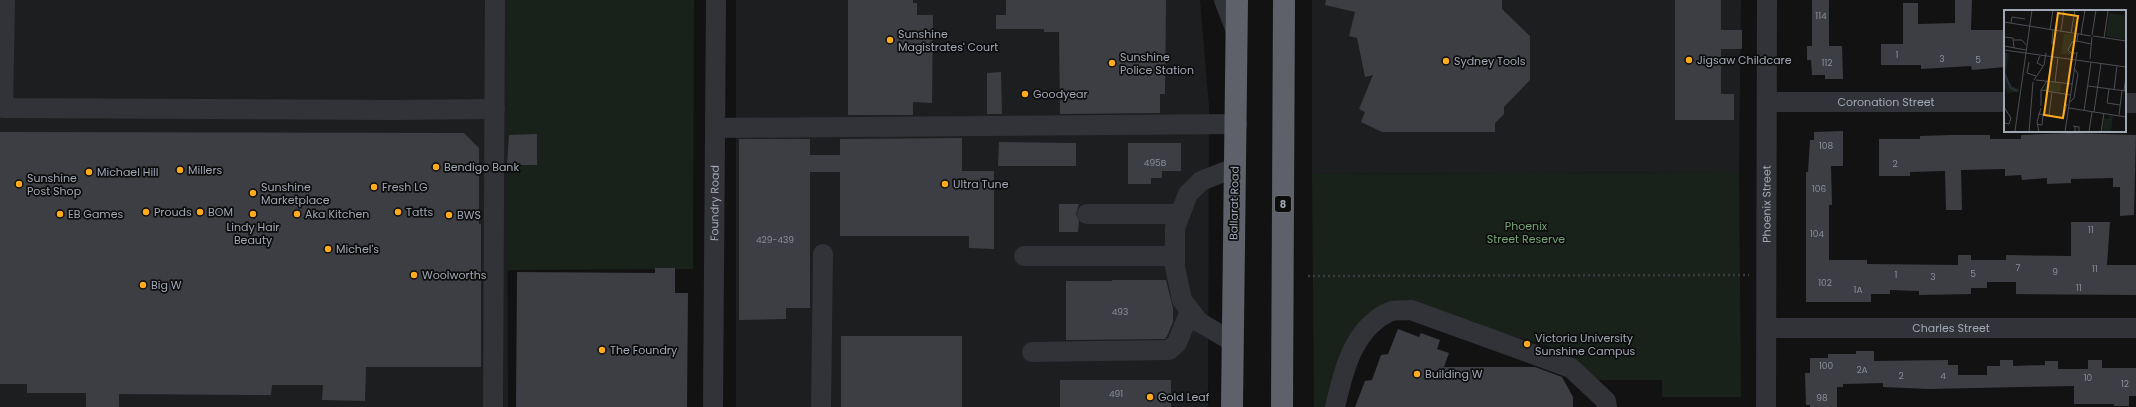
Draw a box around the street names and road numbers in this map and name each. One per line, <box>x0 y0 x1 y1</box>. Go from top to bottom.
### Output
street label: Coronation Street <box>1837 94 1935 110</box>
street label: Foundry Road <box>706 165 723 241</box>
street label: Phoenix Street <box>1758 165 1775 243</box>
street label: Ballarat Road <box>1225 166 1243 240</box>
road number: 8 <box>1275 196 1291 212</box>
street label: Charles Street <box>1912 320 1990 336</box>

